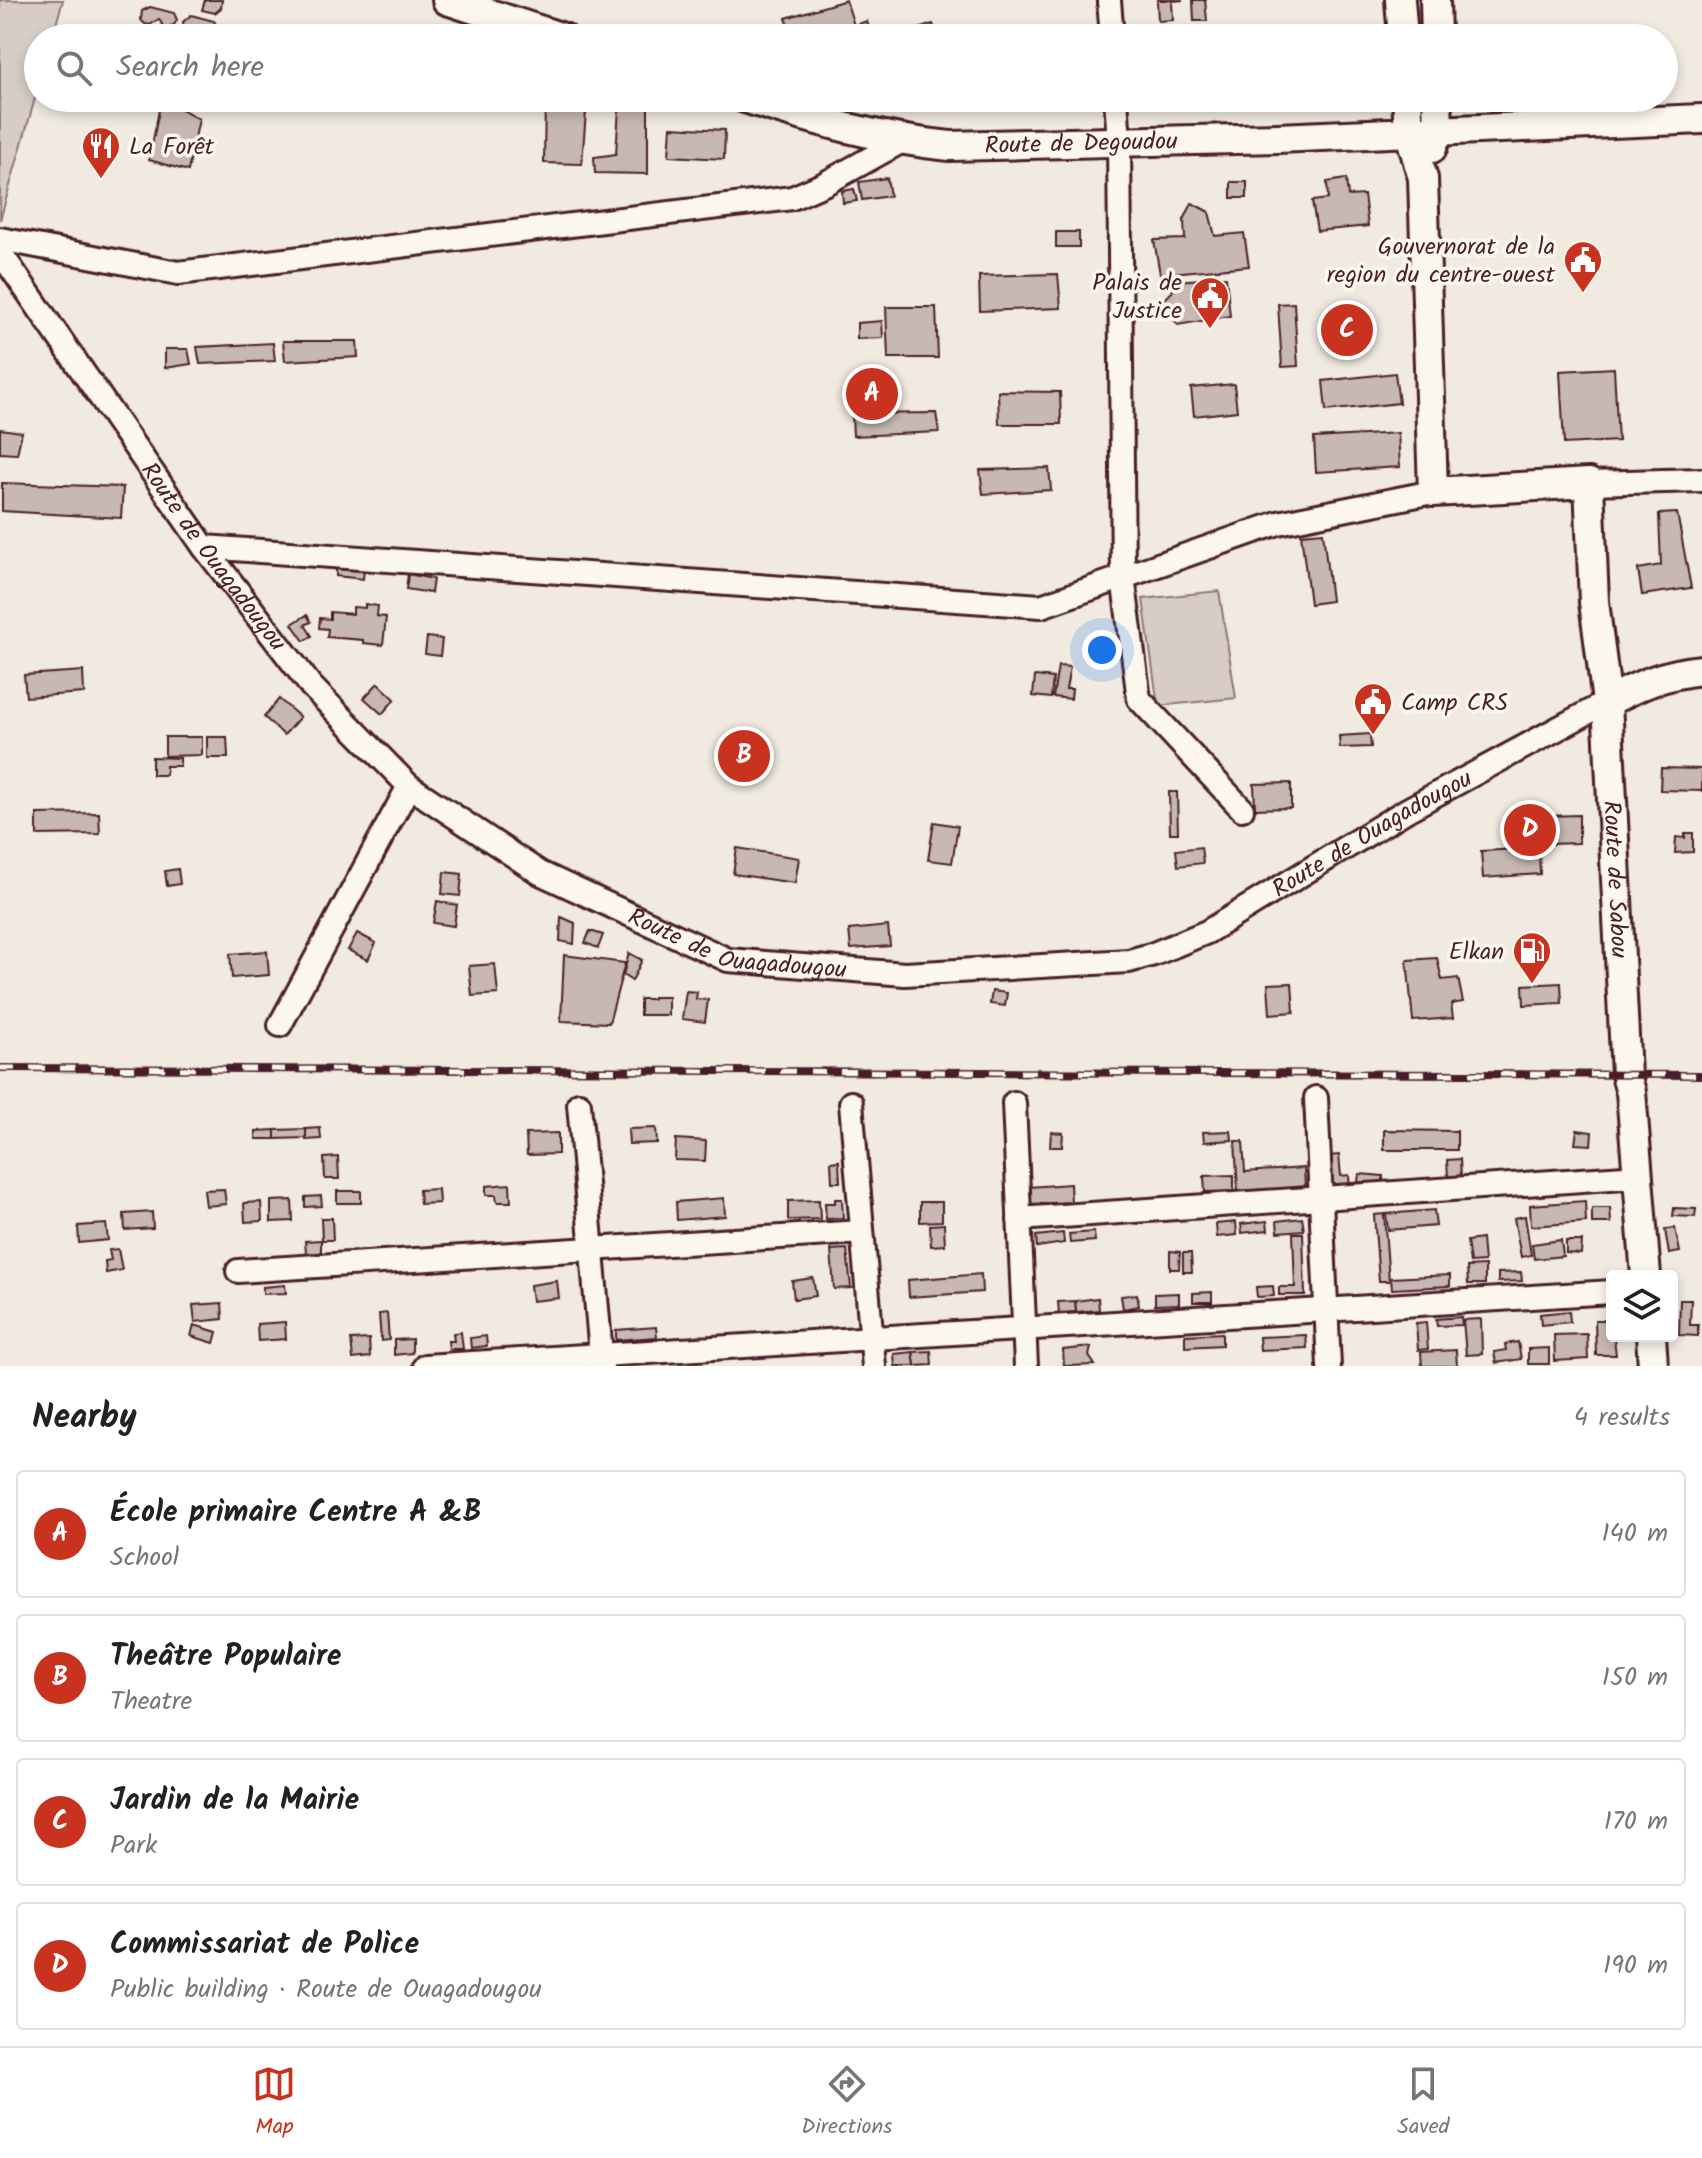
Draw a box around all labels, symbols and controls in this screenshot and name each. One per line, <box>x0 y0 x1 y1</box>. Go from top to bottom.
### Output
search box <box>24 24 1678 112</box>
text: Search here <box>116 44 264 92</box>
icon: search <box>52 46 96 90</box>
street label: Route de Degoudou <box>984 122 1179 166</box>
restaurant icon: La Forêt <box>80 125 122 180</box>
place label: La Forêt <box>129 128 215 167</box>
place label: Gouvernorat de la region du centre-ouest <box>1327 228 1556 295</box>
public building icon: Gouvernorat de la region du centre-ouest <box>1562 239 1604 294</box>
place label: Palais de Justice <box>1092 264 1182 331</box>
public building icon: Palais de Justice <box>1189 275 1231 330</box>
pin: C <box>1321 300 1373 360</box>
pin: A <box>846 364 898 424</box>
street label: Route de Ouagadougou <box>130 454 296 661</box>
your location <box>1082 630 1122 670</box>
public building icon: Camp CRS <box>1352 681 1394 736</box>
place label: Camp CRS <box>1401 684 1508 723</box>
pin: B <box>718 726 770 786</box>
street label: Route de Ouagadougou <box>1265 760 1480 909</box>
pin: D <box>1504 800 1556 860</box>
street label: Route de Sabou <box>1591 800 1638 960</box>
street label: Route de Ouagadougou <box>621 898 849 990</box>
fuel station icon: Elkan <box>1511 930 1553 985</box>
place label: Elkan <box>1449 933 1504 972</box>
map controls <box>1606 1270 1678 1342</box>
button: layers <box>1606 1270 1678 1342</box>
text: Nearby <box>32 1391 137 1445</box>
text: 4 results <box>1574 1397 1670 1439</box>
text: École primaire Centre A &B <box>110 1489 482 1537</box>
text: A <box>52 1513 68 1555</box>
text: 140 m <box>1601 1513 1668 1555</box>
text: School <box>110 1537 179 1579</box>
text: Theâtre Populaire <box>110 1633 341 1681</box>
text: B <box>52 1657 68 1699</box>
text: 150 m <box>1602 1657 1668 1699</box>
text: Theatre <box>110 1681 192 1723</box>
text: Jardin de la Mairie <box>110 1777 359 1825</box>
text: C <box>52 1801 68 1843</box>
text: 170 m <box>1604 1801 1668 1843</box>
text: Park <box>110 1825 157 1867</box>
text: Commissariat de Police <box>110 1921 419 1969</box>
text: D <box>51 1945 69 1987</box>
text: 190 m <box>1603 1945 1668 1987</box>
text: Public building · Route de Ouagadougou <box>110 1969 542 2011</box>
tab: Map <box>252 2062 296 2145</box>
tab: Directions <box>801 2062 893 2145</box>
tab: Saved <box>1397 2062 1450 2145</box>

